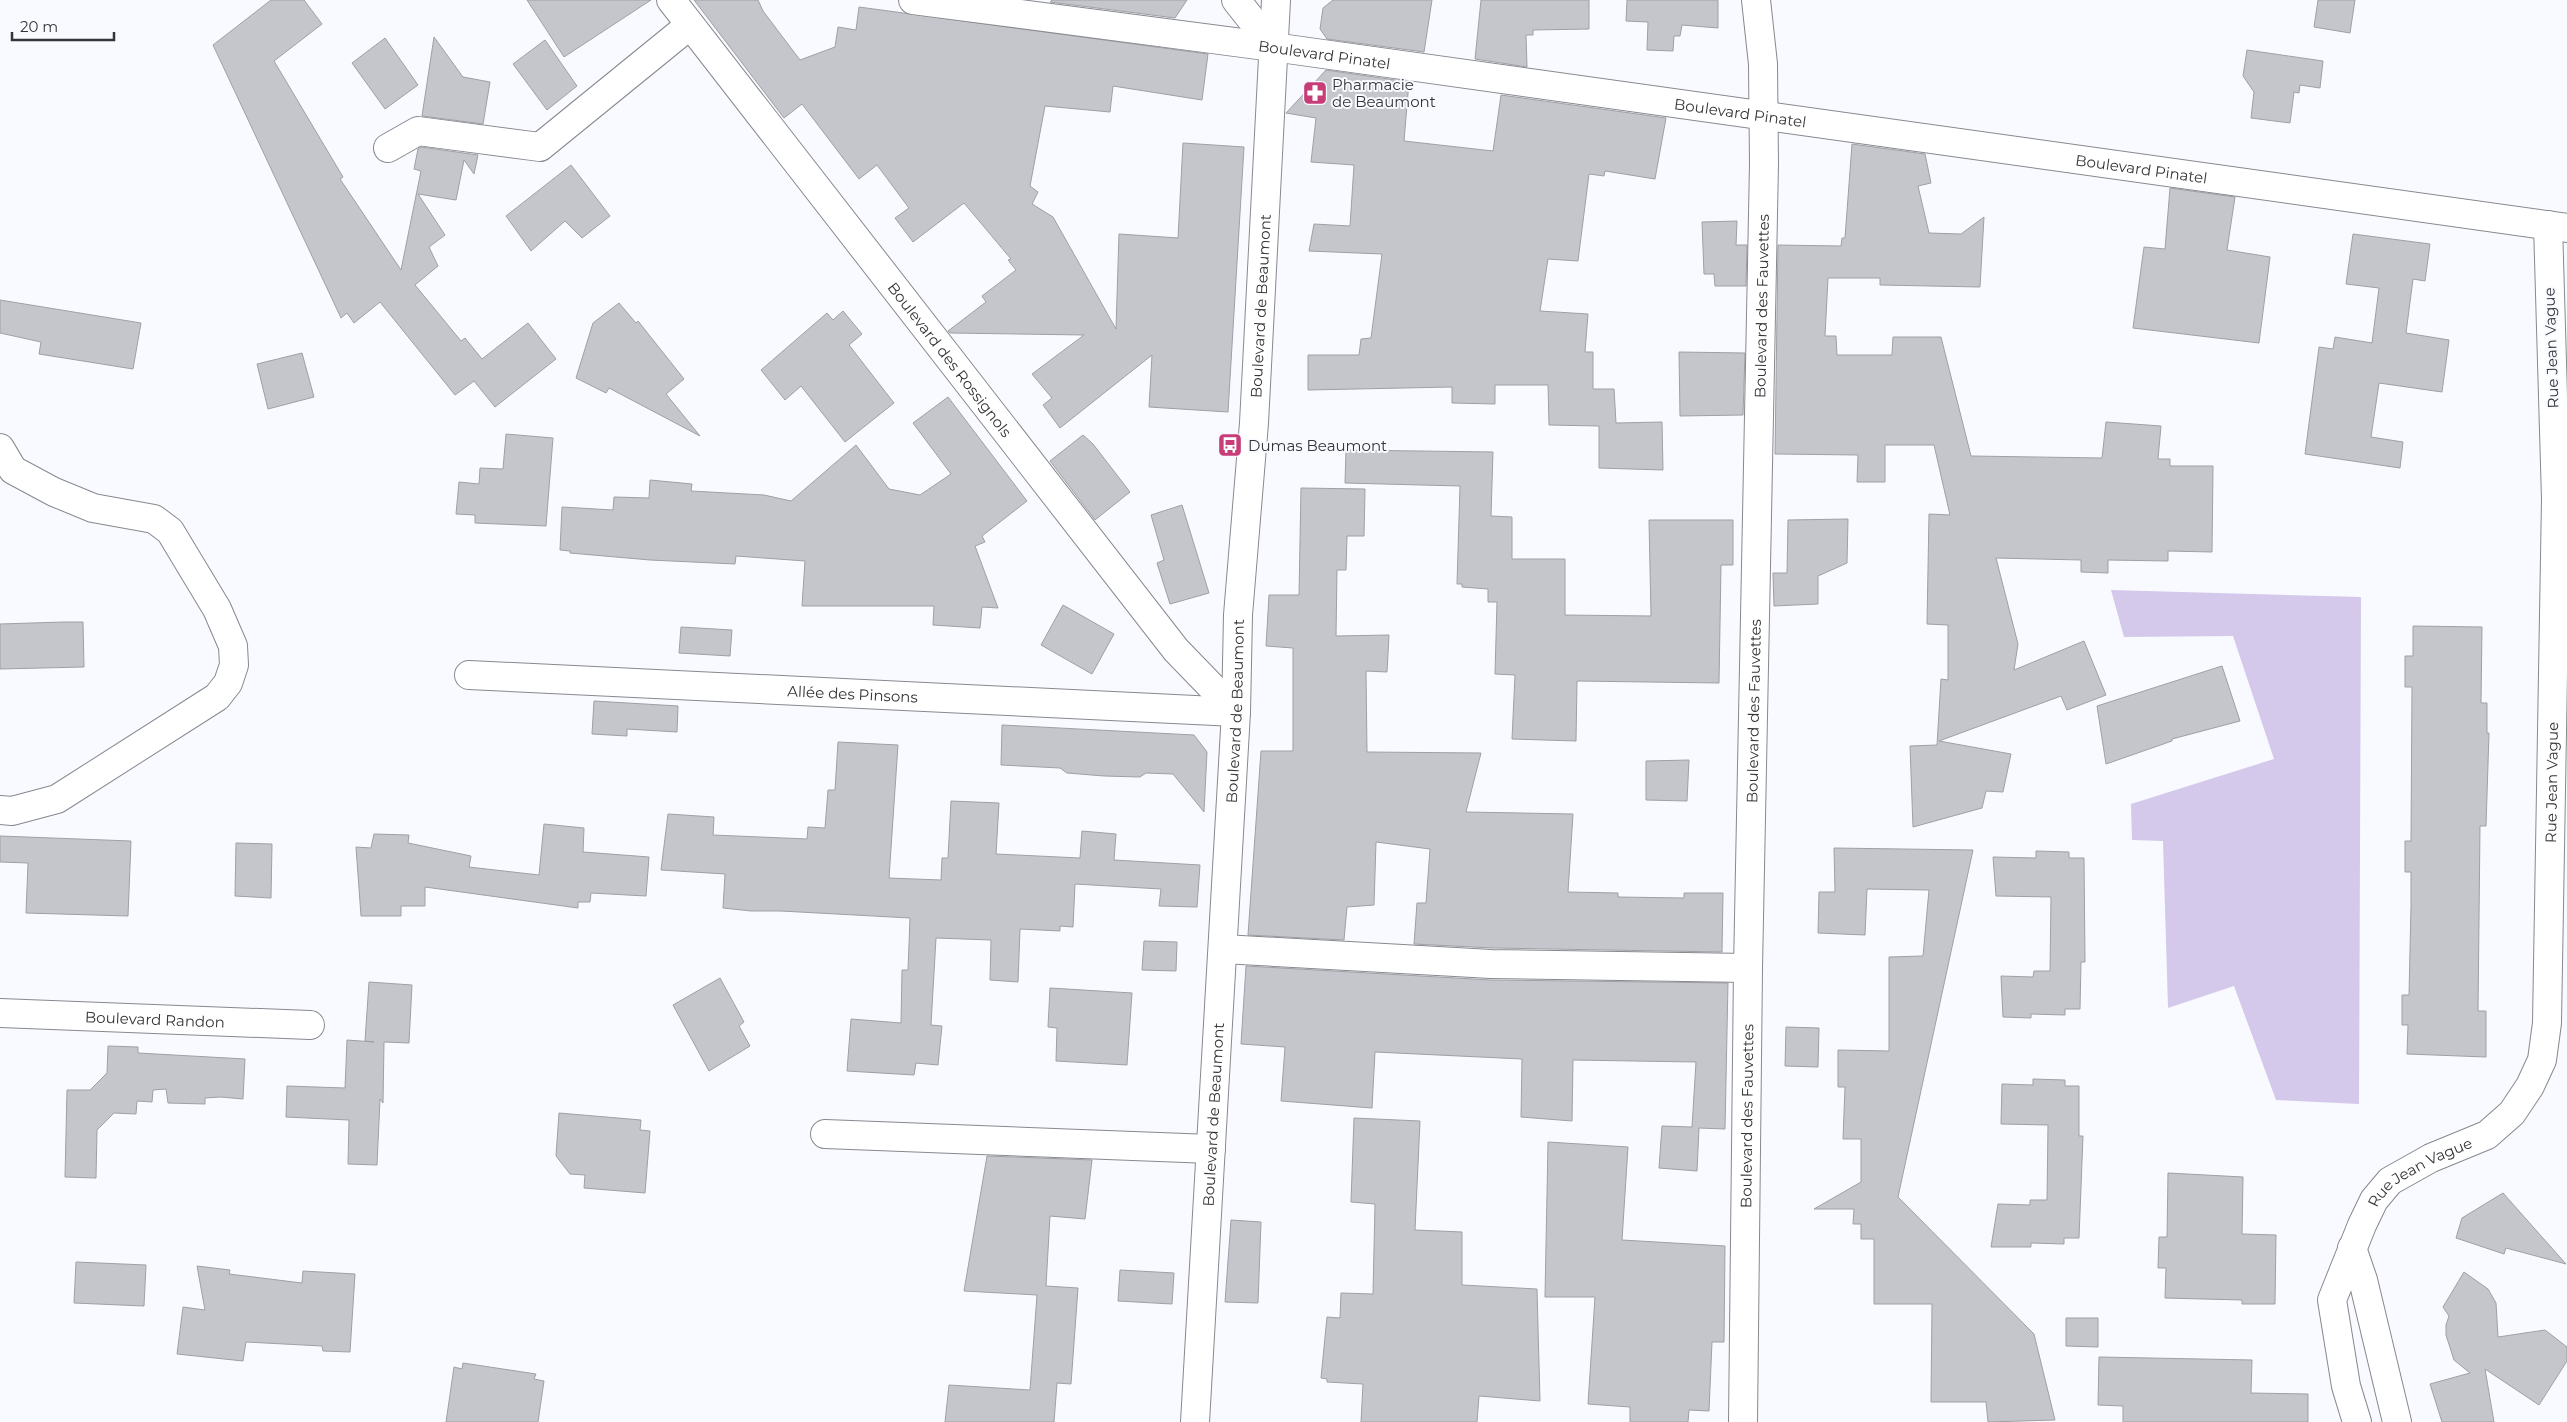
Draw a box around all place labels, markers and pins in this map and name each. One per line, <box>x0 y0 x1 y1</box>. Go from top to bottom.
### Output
place label: Pharmacie de Beaumont <box>1332 75 1436 111</box>
pharmacy icon: Pharmacie de Beaumont <box>1302 80 1328 106</box>
bus stop icon: Dumas Beaumont <box>1217 432 1243 458</box>
place label: Dumas Beaumont <box>1248 436 1387 455</box>

